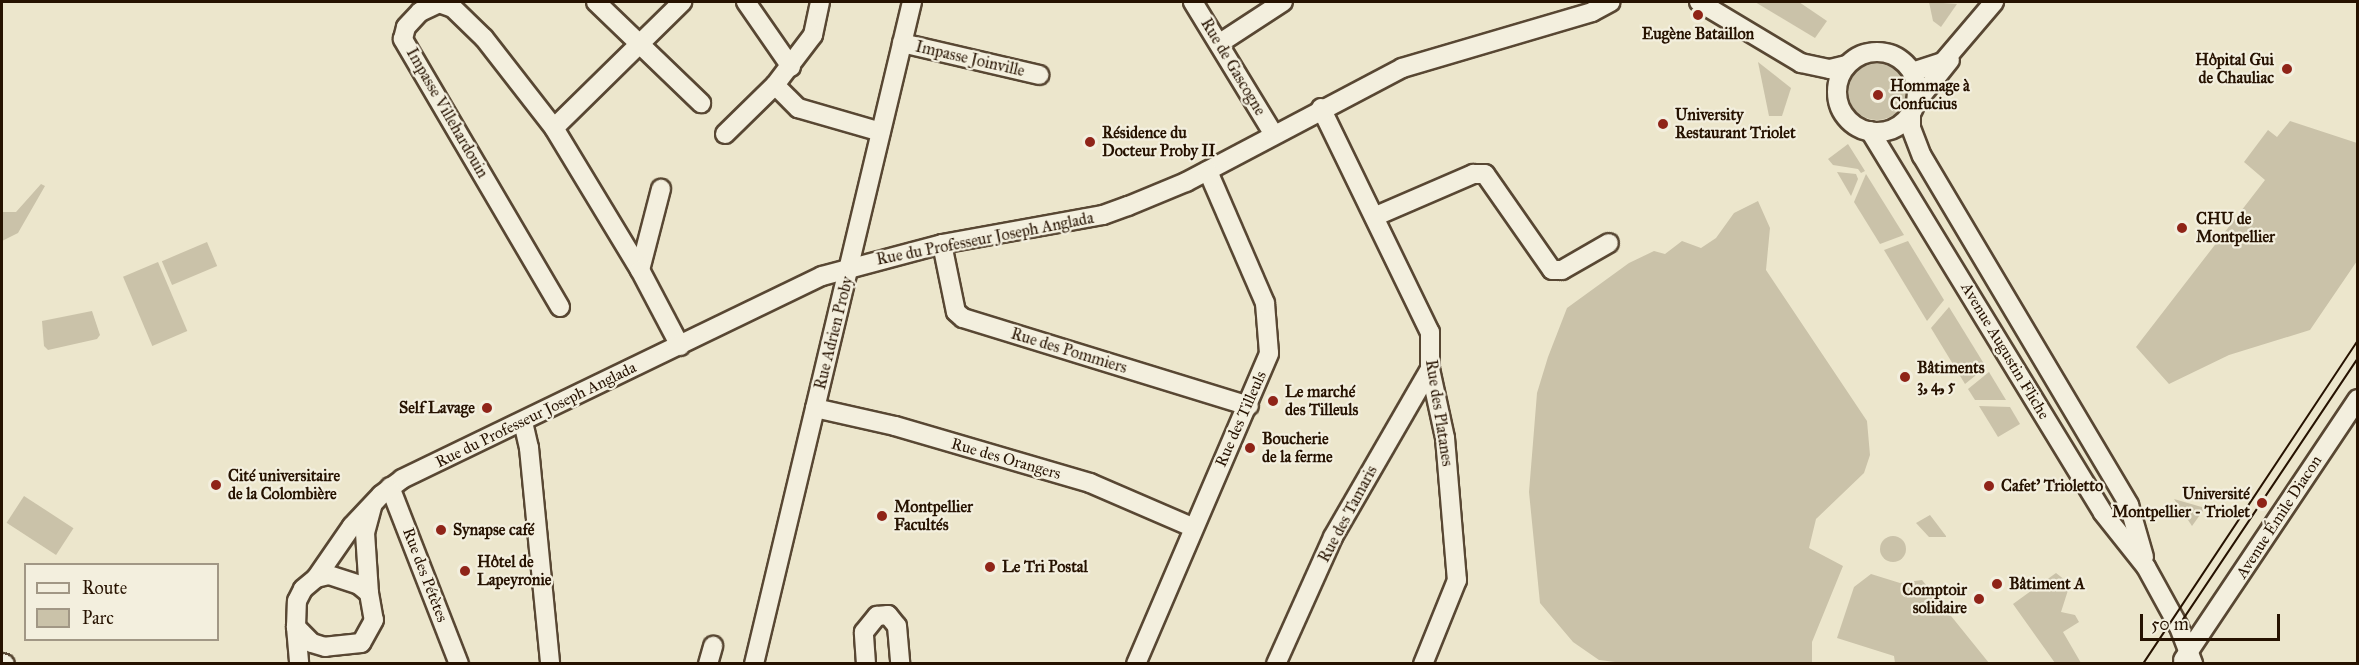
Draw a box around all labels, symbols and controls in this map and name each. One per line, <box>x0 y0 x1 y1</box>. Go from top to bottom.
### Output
marker: Eugène Bataillon <box>1691 8 1705 22</box>
street label: Rue de Gascogne <box>1196 15 1270 119</box>
place label: Eugène Bataillon <box>1642 24 1754 44</box>
street label: Impasse Joinville <box>914 37 1026 81</box>
street label: Impasse Villehardouin <box>402 45 492 181</box>
place label: Hôpital Gui de Chauliac <box>2195 50 2274 88</box>
marker: Hôpital Gui de Chauliac <box>2278 60 2296 78</box>
place label: Hommage à Confucius <box>1890 76 1970 114</box>
marker: Hommage à Confucius <box>1871 88 1885 102</box>
place label: University Restaurant Triolet <box>1675 105 1796 143</box>
marker: University Restaurant Triolet <box>1656 117 1670 131</box>
place label: Résidence du Docteur Proby II <box>1102 123 1215 161</box>
marker: Résidence du Docteur Proby II <box>1083 135 1097 149</box>
street label: Rue du Professeur Joseph Anglada <box>875 209 1095 269</box>
place label: CHU de Montpellier <box>2196 209 2275 247</box>
marker: CHU de Montpellier <box>2173 219 2191 237</box>
street label: Rue Adrien Proby <box>811 274 857 392</box>
street label: Avenue Augustin Fliche <box>1957 279 2053 423</box>
street label: Rue des Pommiers <box>1009 324 1129 378</box>
street label: Rue du Professeur Joseph Anglada <box>433 358 639 472</box>
street label: Rue des Platanes <box>1421 358 1457 468</box>
place label: Bâtiments 3, 4, 5 <box>1917 358 1985 396</box>
street label: Rue des Tilleuls <box>1211 368 1271 470</box>
marker: Bâtiments 3, 4, 5 <box>1898 370 1912 384</box>
place label: Le marché des Tilleuls <box>1285 382 1358 420</box>
marker: Le marché des Tilleuls <box>1266 394 1280 408</box>
place label: Self Lavage <box>399 398 475 418</box>
marker: Self Lavage <box>480 401 494 415</box>
place label: Boucherie de la ferme <box>1262 429 1333 467</box>
street label: Rue des Orangers <box>949 434 1063 484</box>
marker: Boucherie de la ferme <box>1243 441 1257 455</box>
street label: Avenue Émile Diacon <box>2232 452 2326 582</box>
street label: Rue des Tamaris <box>1314 462 1382 566</box>
place label: Cité universitaire de la Colombière <box>228 466 340 504</box>
place label: Cafet' Trioletto <box>2001 476 2103 496</box>
marker: Cité universitaire de la Colombière <box>209 478 223 492</box>
marker: Cafet' Trioletto <box>1982 479 1996 493</box>
place label: Université Montpellier - Triolet <box>2112 484 2250 522</box>
marker: Université Montpellier - Triolet <box>2255 496 2269 510</box>
place label: Montpellier Facultés <box>894 497 973 535</box>
marker: Montpellier Facultés <box>875 509 889 523</box>
place label: Synapse café <box>453 520 534 540</box>
marker: Synapse café <box>434 523 448 537</box>
street label: Rue des Pétètes <box>398 525 452 625</box>
place label: Hôtel de Lapeyronie <box>477 552 551 590</box>
place label: Le Tri Postal <box>1002 557 1088 577</box>
marker: Le Tri Postal <box>983 560 997 574</box>
legend <box>24 563 219 641</box>
marker: Hôtel de Lapeyronie <box>458 564 472 578</box>
place label: Bâtiment A <box>2009 574 2085 594</box>
text: Route <box>82 577 127 599</box>
marker: Bâtiment A <box>1990 577 2004 591</box>
place label: Comptoir solidaire <box>1902 580 1967 618</box>
marker: Comptoir solidaire <box>1972 592 1986 606</box>
scale bar <box>2143 602 2282 640</box>
text: Parc <box>82 607 114 629</box>
text: 50 m <box>2151 613 2189 635</box>

